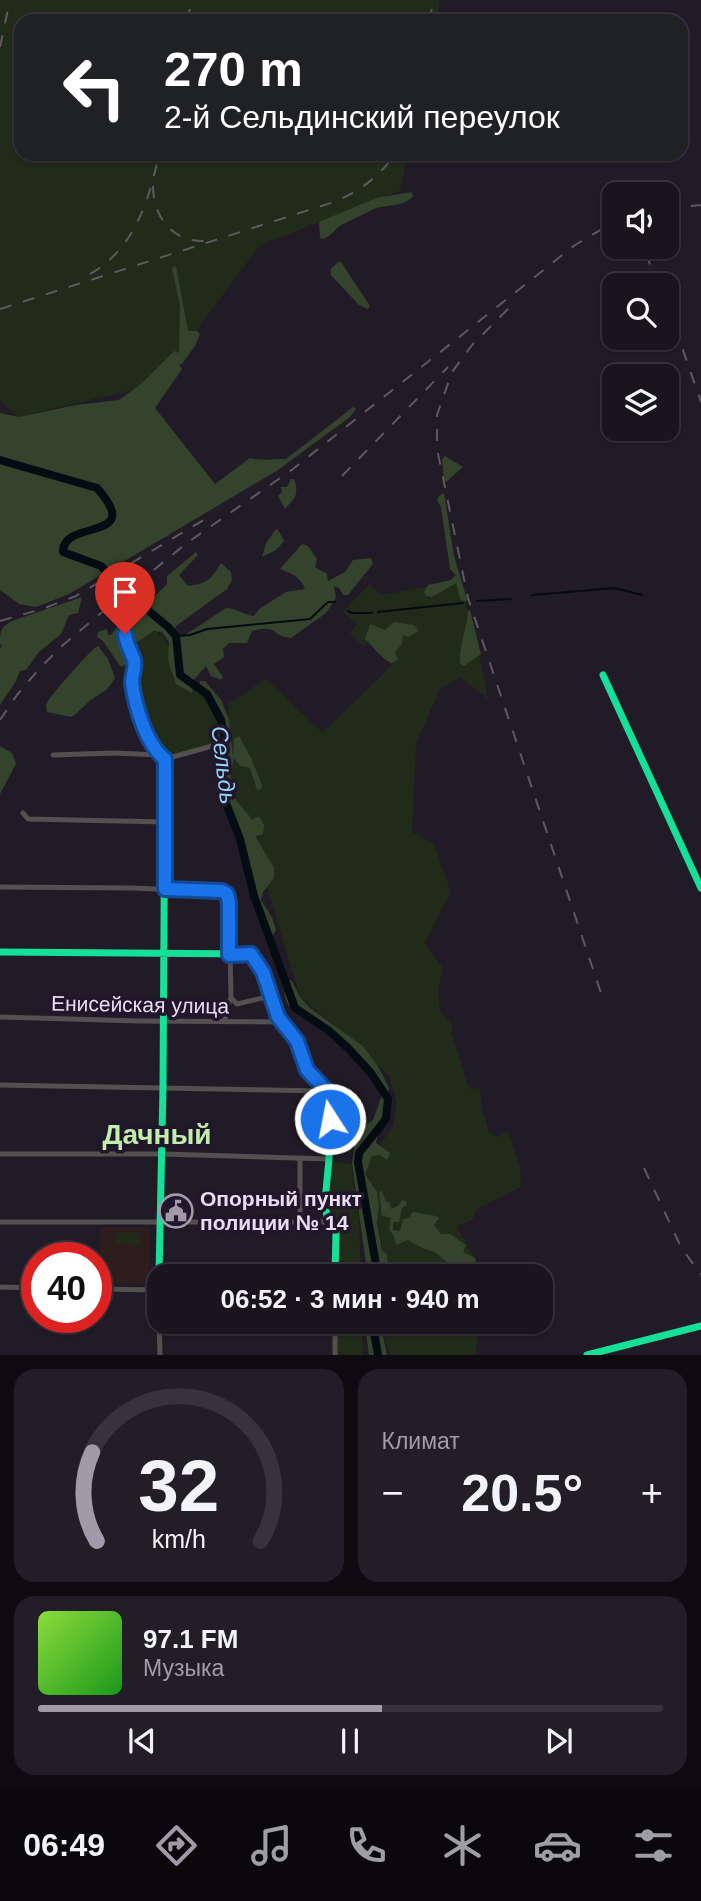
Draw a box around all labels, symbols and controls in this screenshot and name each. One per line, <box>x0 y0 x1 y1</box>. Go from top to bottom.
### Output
icon: left <box>49 42 140 133</box>
text: 270 m <box>164 42 303 96</box>
text: 2-й Сельдинский переулок <box>164 99 560 135</box>
map controls <box>602 182 679 441</box>
button: sound <box>602 182 679 259</box>
button: search <box>602 273 679 350</box>
button: layers <box>602 364 679 441</box>
pin <box>95 562 155 634</box>
icon: arrive <box>106 573 144 611</box>
water label: Сельдь <box>206 724 242 806</box>
street label: Енисейская улица <box>51 991 230 1018</box>
position arrow <box>293 1082 367 1156</box>
district label: Дачный <box>102 1119 212 1150</box>
place label: Опорный пункт полиции № 14 <box>200 1187 362 1234</box>
public building icon: Опорный пункт полиции № 14 <box>157 1192 195 1230</box>
speed limit sign: 40 <box>21 1242 112 1333</box>
text: 06:52 · 3 мин · 940 m <box>220 1284 480 1314</box>
text: Климат <box>382 1428 460 1454</box>
text: 32 <box>138 1446 219 1527</box>
text: 20.5° <box>461 1464 583 1522</box>
text: − <box>382 1472 404 1514</box>
text: + <box>641 1472 663 1514</box>
text: km/h <box>152 1525 206 1553</box>
text: 97.1 FM <box>143 1624 238 1654</box>
text: Музыка <box>143 1655 224 1681</box>
icon: previous <box>123 1722 161 1760</box>
icon: pause <box>331 1722 369 1760</box>
icon: next <box>540 1722 578 1760</box>
icon: directions <box>152 1821 201 1870</box>
icon: music <box>247 1821 296 1870</box>
icon: phone <box>342 1821 391 1870</box>
icon: climate <box>438 1821 487 1870</box>
icon: car <box>533 1821 582 1870</box>
icon: filters <box>629 1821 678 1870</box>
text: 06:49 <box>23 1827 105 1863</box>

